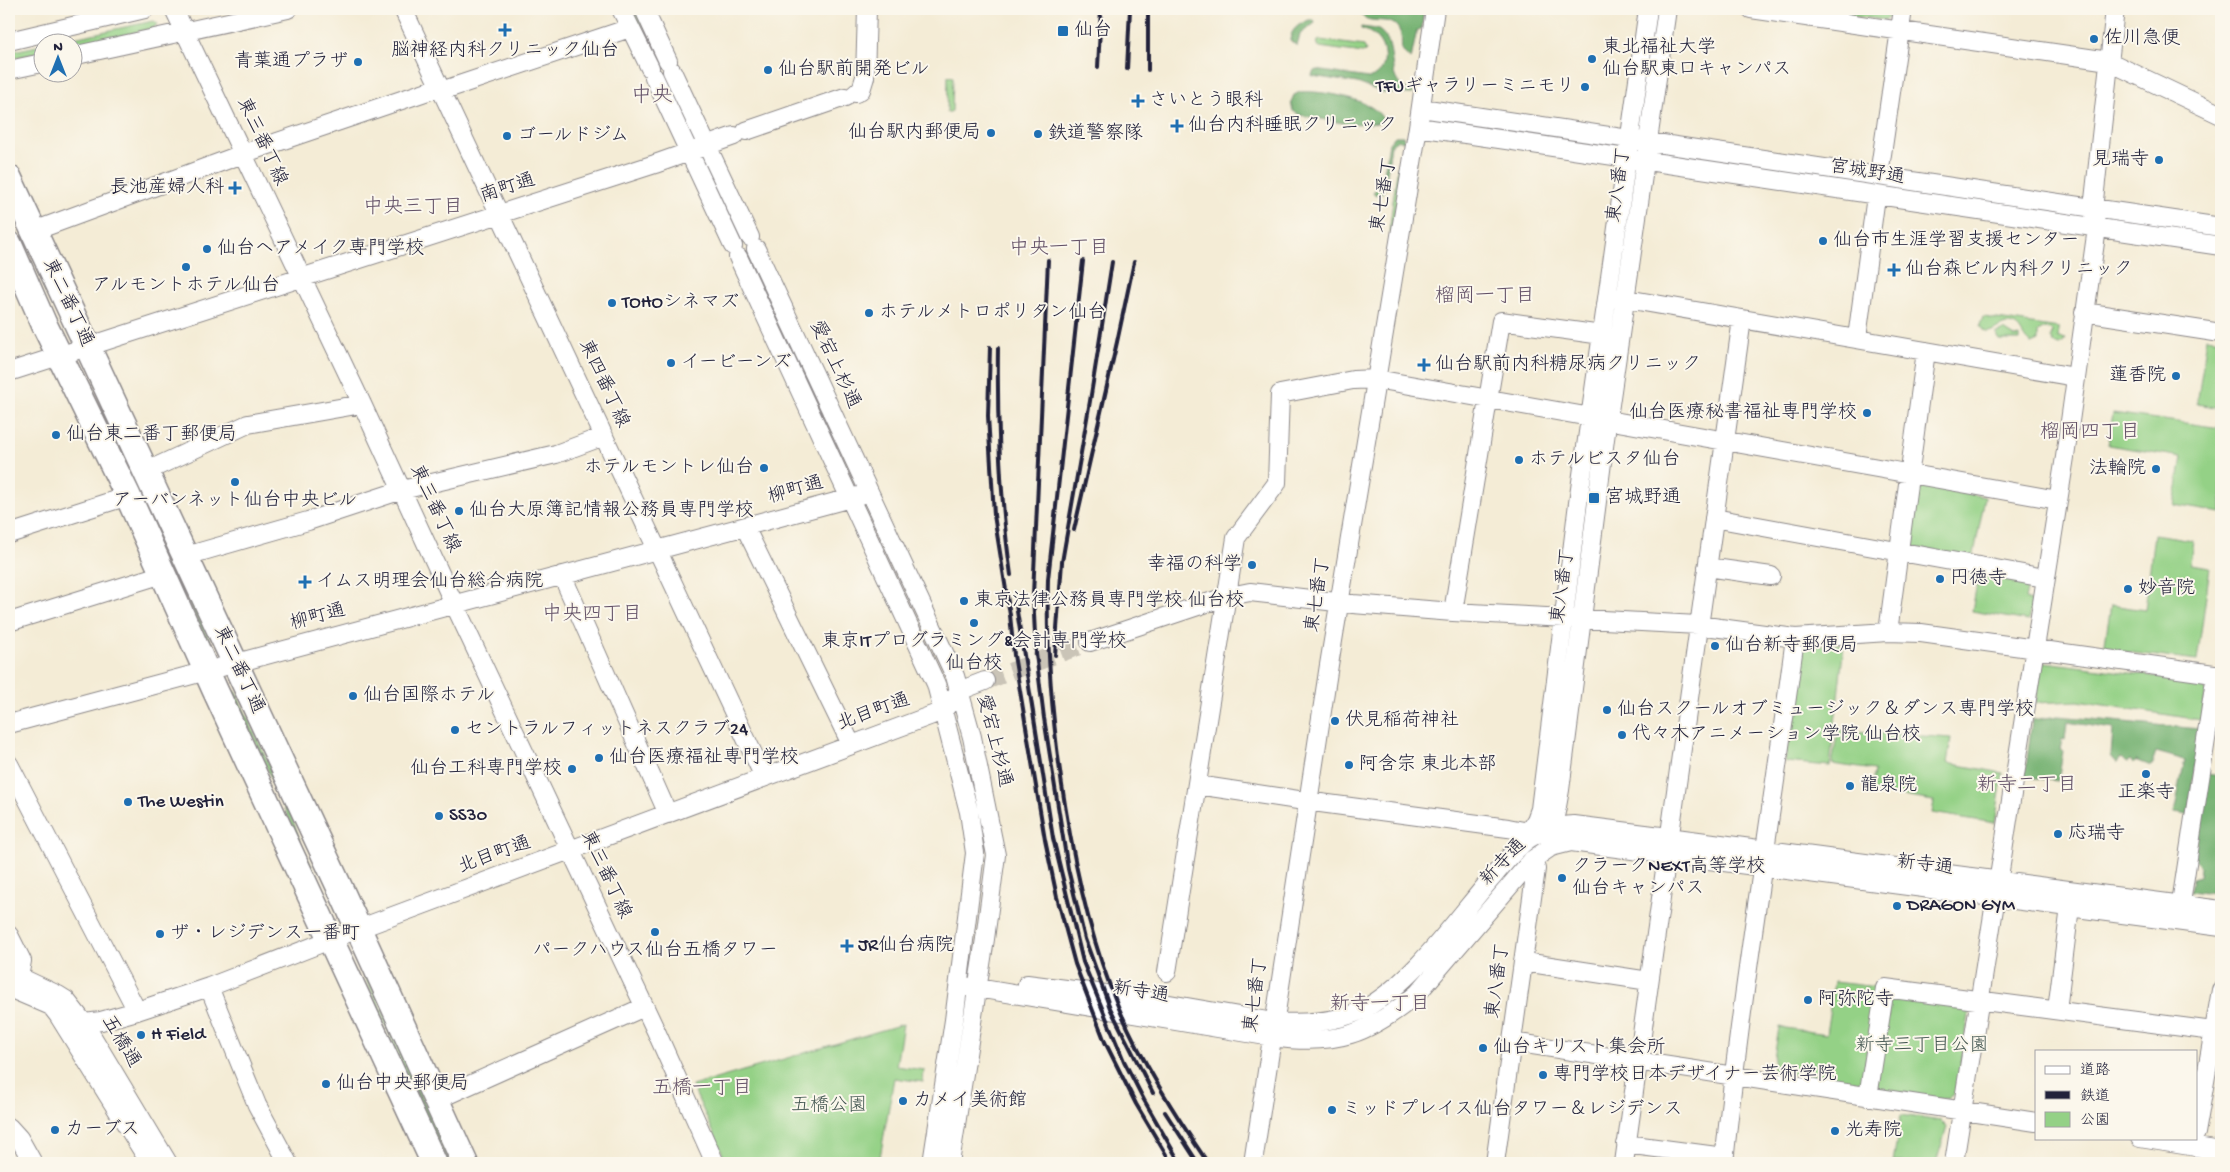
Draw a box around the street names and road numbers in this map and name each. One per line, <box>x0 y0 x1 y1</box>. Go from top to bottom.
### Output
street label: 東三番丁線 <box>230 94 292 190</box>
street label: 東八番丁 <box>1602 146 1637 224</box>
street label: 東七番丁 <box>1366 155 1403 234</box>
street label: 宮城野通 <box>1828 155 1906 190</box>
street label: 南町通 <box>477 168 539 209</box>
street label: 東二番丁通 <box>36 255 98 351</box>
street label: 愛宕上杉通 <box>803 317 865 413</box>
street label: 東四番丁線 <box>572 336 634 432</box>
street label: 東三番丁線 <box>403 461 465 557</box>
street label: 柳町通 <box>765 472 827 510</box>
street label: 東八番丁 <box>1546 547 1581 625</box>
street label: 東七番丁 <box>1301 556 1336 634</box>
street label: 柳町通 <box>287 600 349 636</box>
street label: 東二番丁通 <box>207 622 269 718</box>
street label: 北目町通 <box>834 689 914 737</box>
street label: 愛宕上杉通 <box>970 692 1017 790</box>
street label: 東三番丁線 <box>574 827 636 923</box>
street label: 北目町通 <box>455 832 535 880</box>
street label: 新寺通 <box>1475 834 1532 891</box>
street label: 新寺通 <box>1895 850 1955 881</box>
street label: 東八番丁 <box>1481 942 1516 1020</box>
street label: 東七番丁 <box>1239 956 1274 1034</box>
street label: 新寺通 <box>1111 976 1171 1009</box>
street label: 五橋通 <box>95 1012 145 1072</box>

